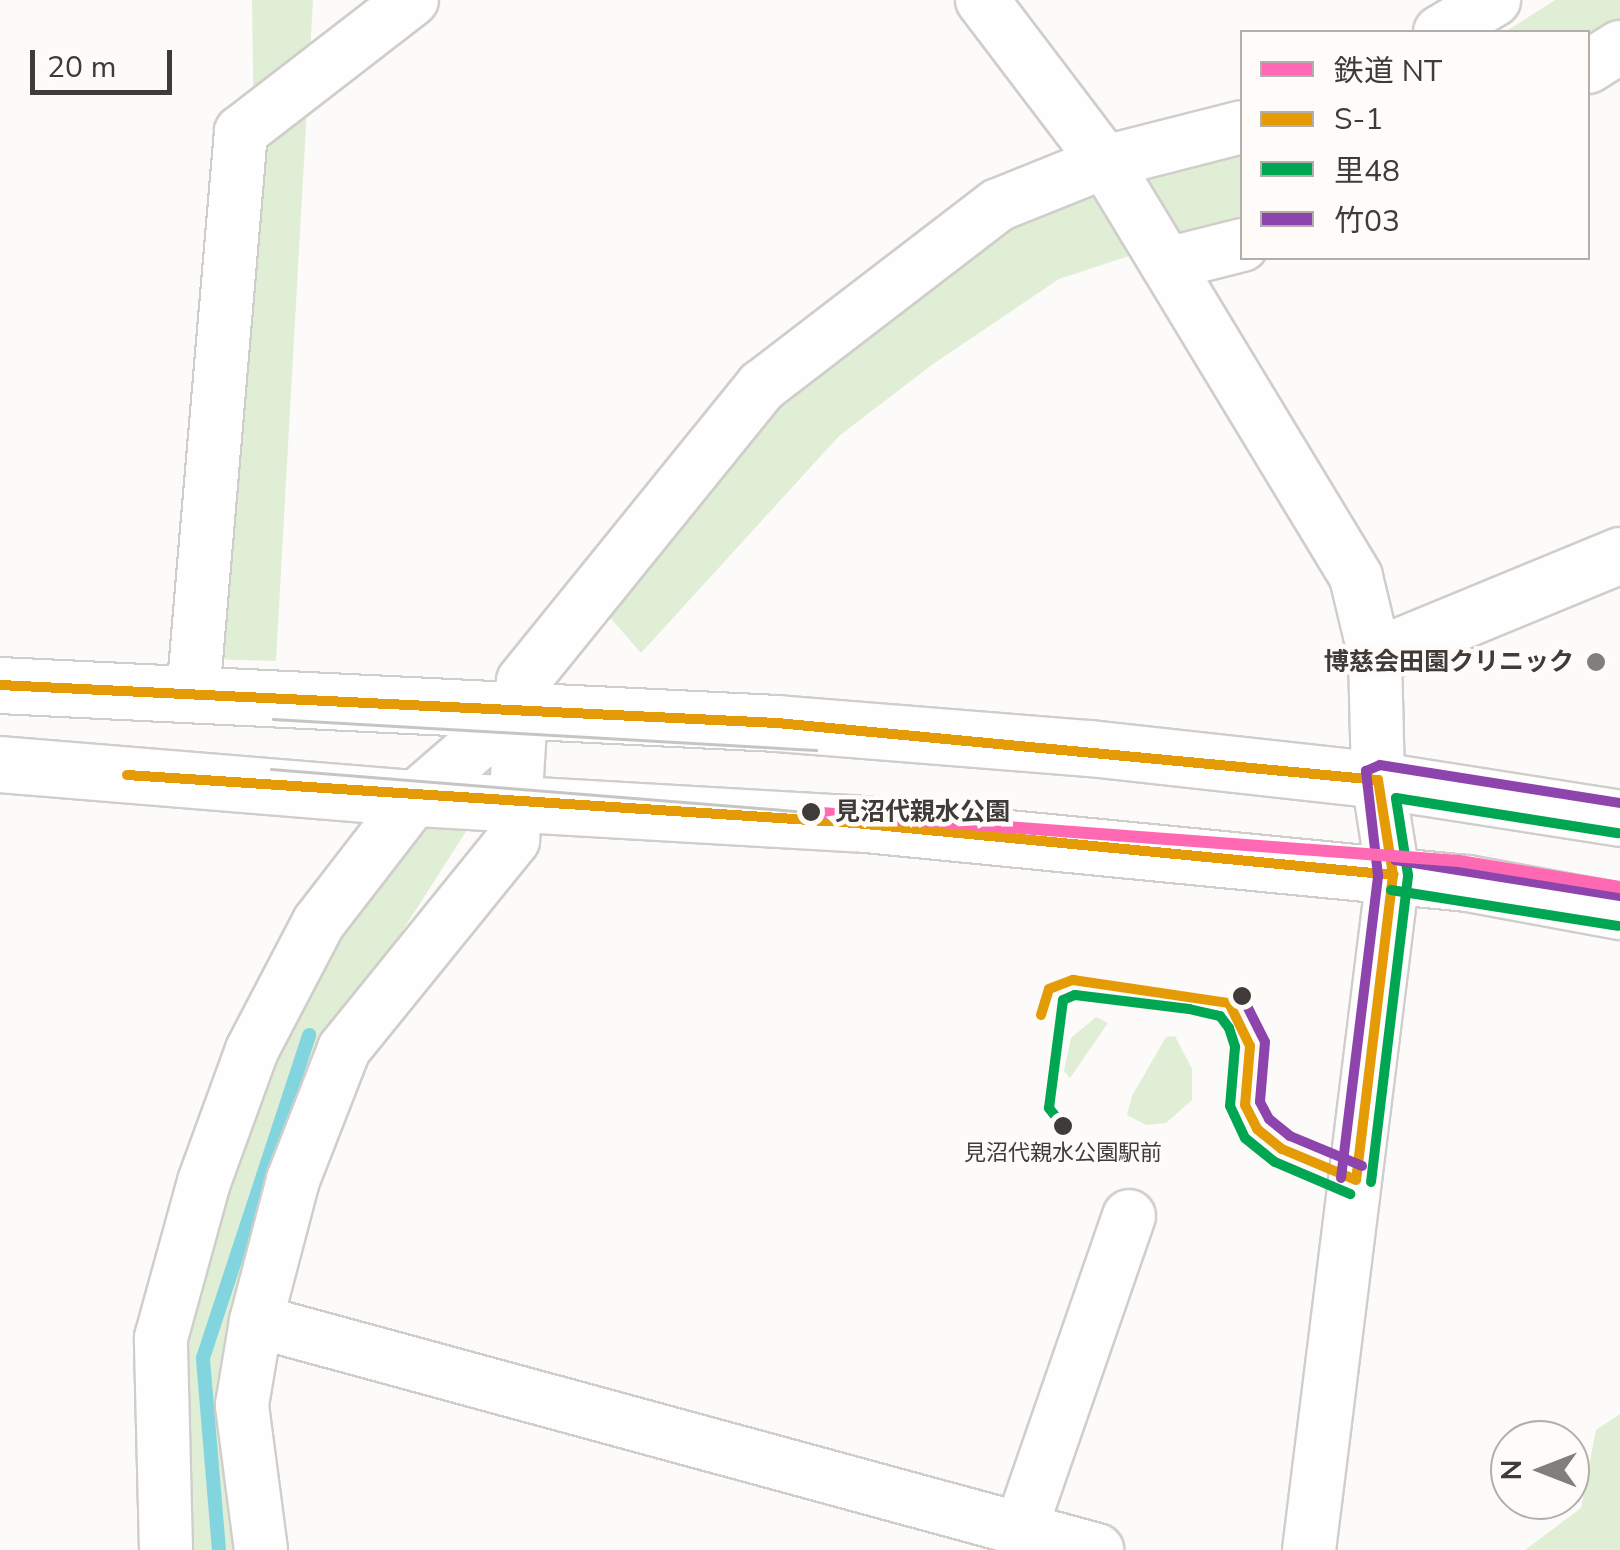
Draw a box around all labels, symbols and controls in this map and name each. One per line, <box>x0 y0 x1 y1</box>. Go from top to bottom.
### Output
scale bar <box>35 30 178 92</box>
legend <box>1240 30 1590 260</box>
text: 20 m <box>47 47 116 88</box>
text: 鉄道 NT <box>1334 51 1442 92</box>
text: S-1 <box>1334 99 1383 140</box>
text: 里48 <box>1334 151 1400 192</box>
text: 竹03 <box>1334 201 1400 242</box>
place label: 博慈会田園クリニック <box>1324 647 1574 677</box>
marker: 博慈会田園クリニック <box>1583 649 1609 675</box>
marker: 見沼代親水公園 <box>796 797 826 827</box>
place label: 見沼代親水公園 <box>835 797 1010 827</box>
unlabelled marker <box>1232 986 1252 1006</box>
marker: 見沼代親水公園駅前 <box>1053 1116 1073 1136</box>
place label: 見沼代親水公園駅前 <box>964 1141 1162 1167</box>
north arrow <box>1490 1420 1590 1520</box>
text: N <box>1493 1460 1531 1480</box>

